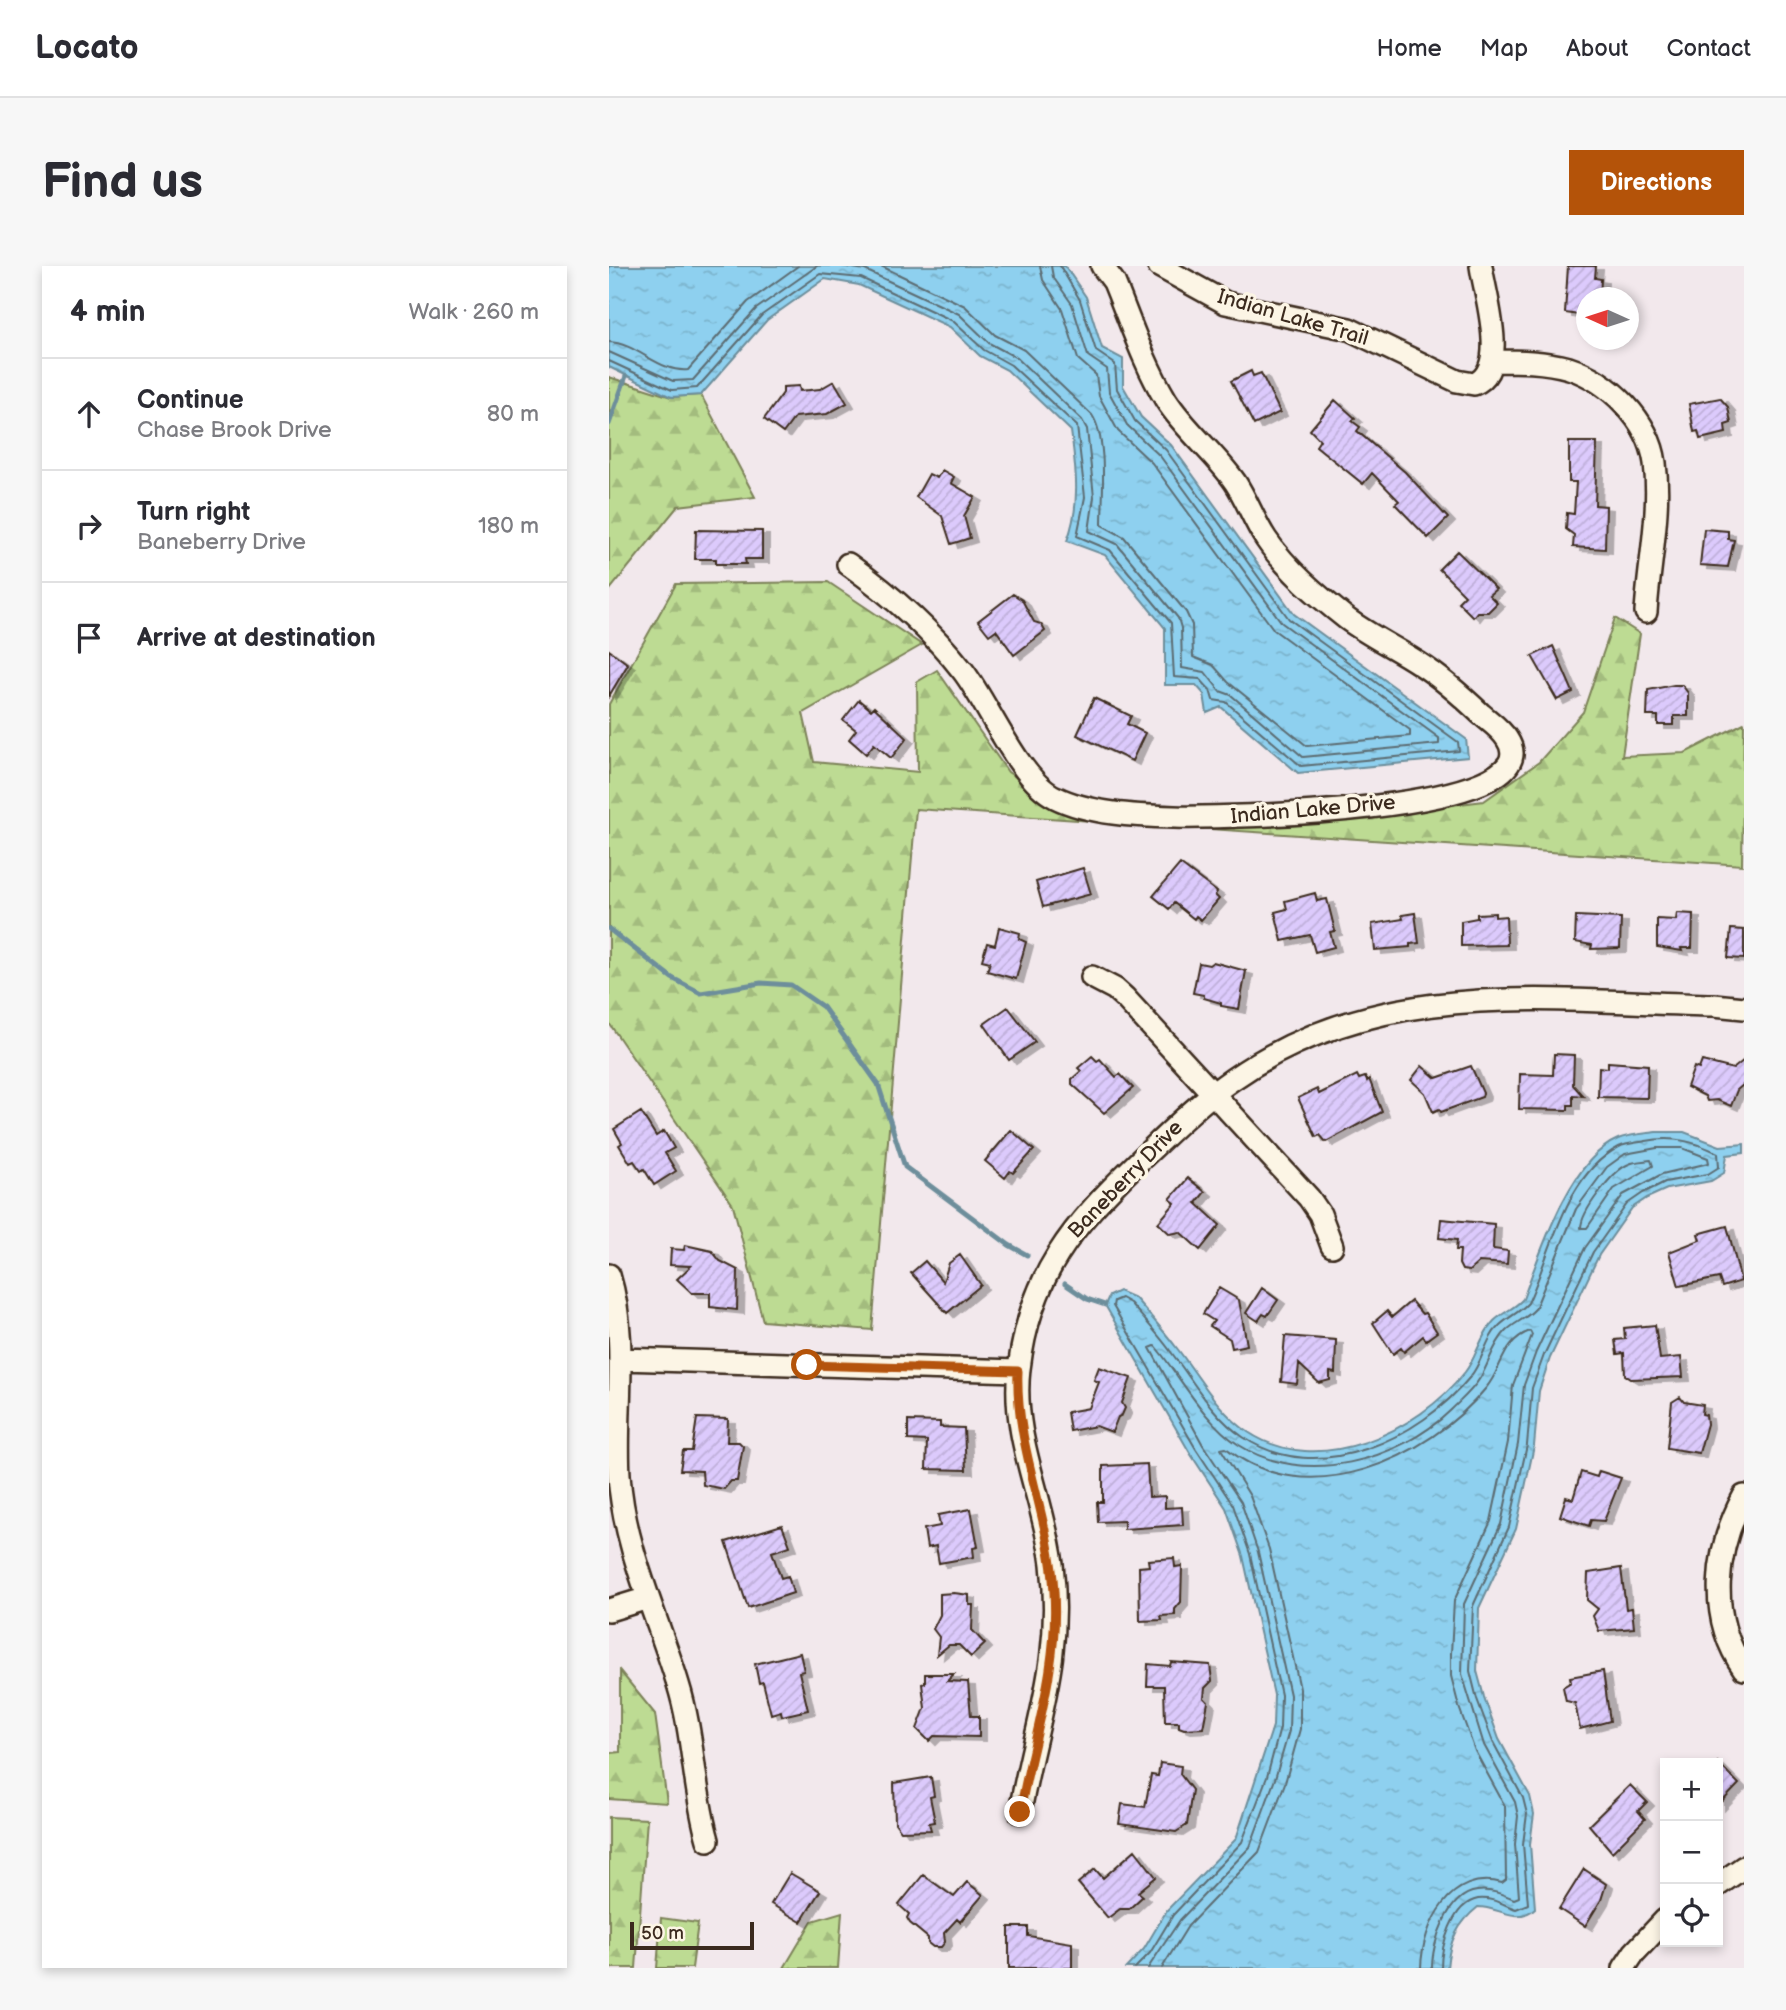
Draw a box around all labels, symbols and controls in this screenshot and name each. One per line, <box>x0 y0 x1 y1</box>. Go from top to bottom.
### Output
text: Locato <box>35 28 139 68</box>
text: Home <box>1377 34 1442 63</box>
text: Map <box>1480 34 1528 63</box>
text: About <box>1566 34 1628 63</box>
text: Contact <box>1666 34 1751 63</box>
button: Directions <box>1569 150 1744 215</box>
text: Find us <box>42 153 203 212</box>
street label: Indian Lake Trail <box>1215 284 1371 351</box>
north arrow <box>1576 287 1639 350</box>
text: 4 min <box>70 294 145 330</box>
text: Walk · 260 m <box>409 298 539 326</box>
text: Continue <box>137 385 244 416</box>
icon: ahead <box>70 395 108 433</box>
text: 80 m <box>487 400 539 428</box>
text: Chase Brook Drive <box>137 416 332 444</box>
text: Turn right <box>137 497 250 528</box>
icon: right <box>70 507 108 545</box>
text: 180 m <box>478 512 539 540</box>
text: Baneberry Drive <box>137 528 306 556</box>
icon: arrive <box>70 619 108 657</box>
text: Arrive at destination <box>137 623 376 654</box>
street label: Indian Lake Drive <box>1230 790 1397 829</box>
street label: Baneberry Drive <box>1063 1115 1188 1244</box>
route start <box>791 1349 822 1380</box>
map controls <box>1660 1758 1723 1947</box>
button: + <box>1660 1758 1723 1821</box>
route end <box>1004 1796 1035 1827</box>
button: − <box>1660 1821 1723 1884</box>
button: locate <box>1660 1884 1723 1947</box>
scale bar <box>630 1919 754 1951</box>
text: 50 m <box>641 1922 684 1945</box>

